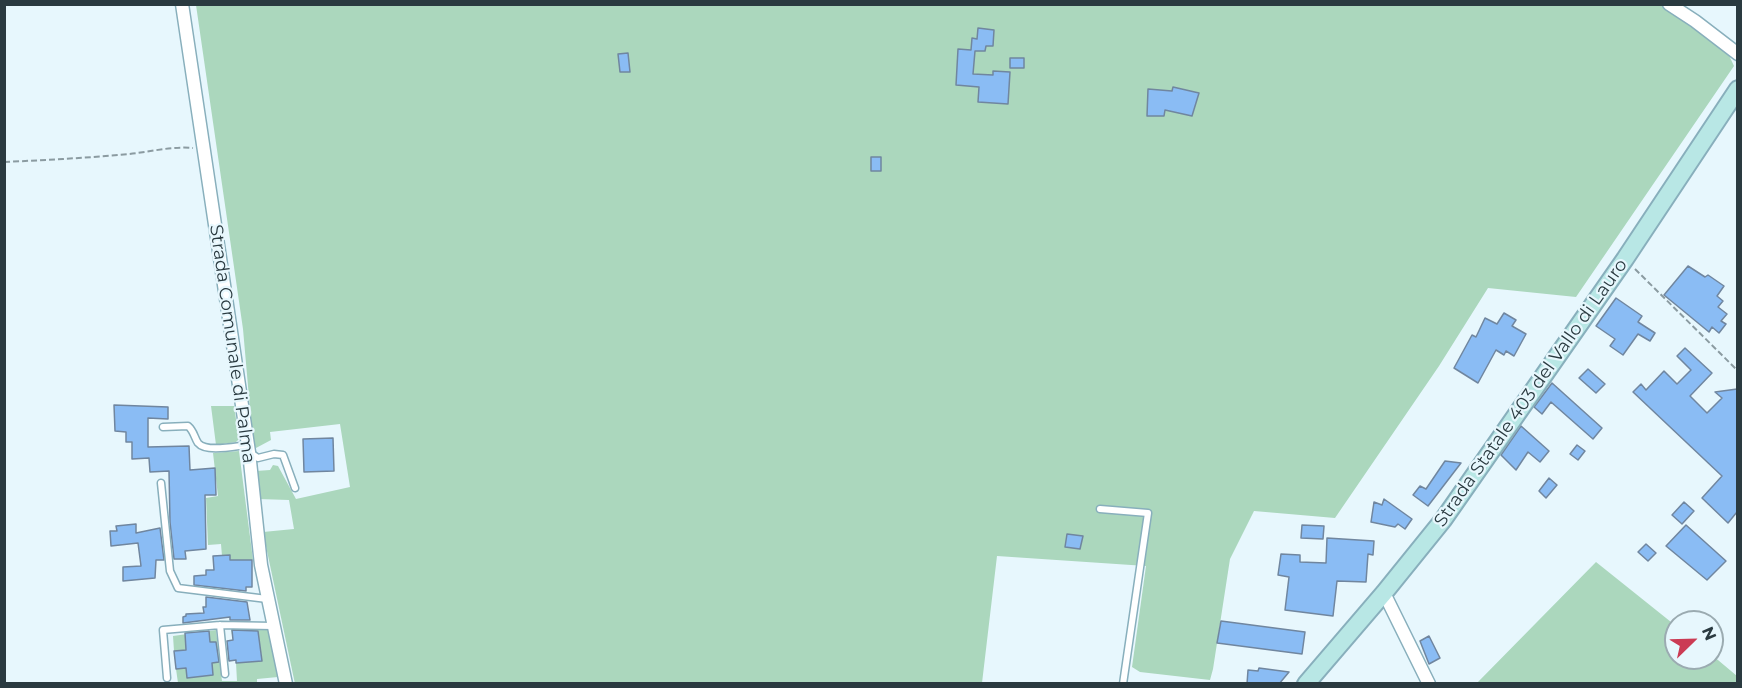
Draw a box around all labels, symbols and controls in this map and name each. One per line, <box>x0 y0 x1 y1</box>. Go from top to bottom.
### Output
street label: Strada Comunale di Palma <box>205 223 259 465</box>
street label: Strada Statale 403 del Vallo di Lauro <box>1430 255 1632 531</box>
north arrow <box>1664 610 1724 670</box>
text: N <box>1698 624 1720 643</box>

